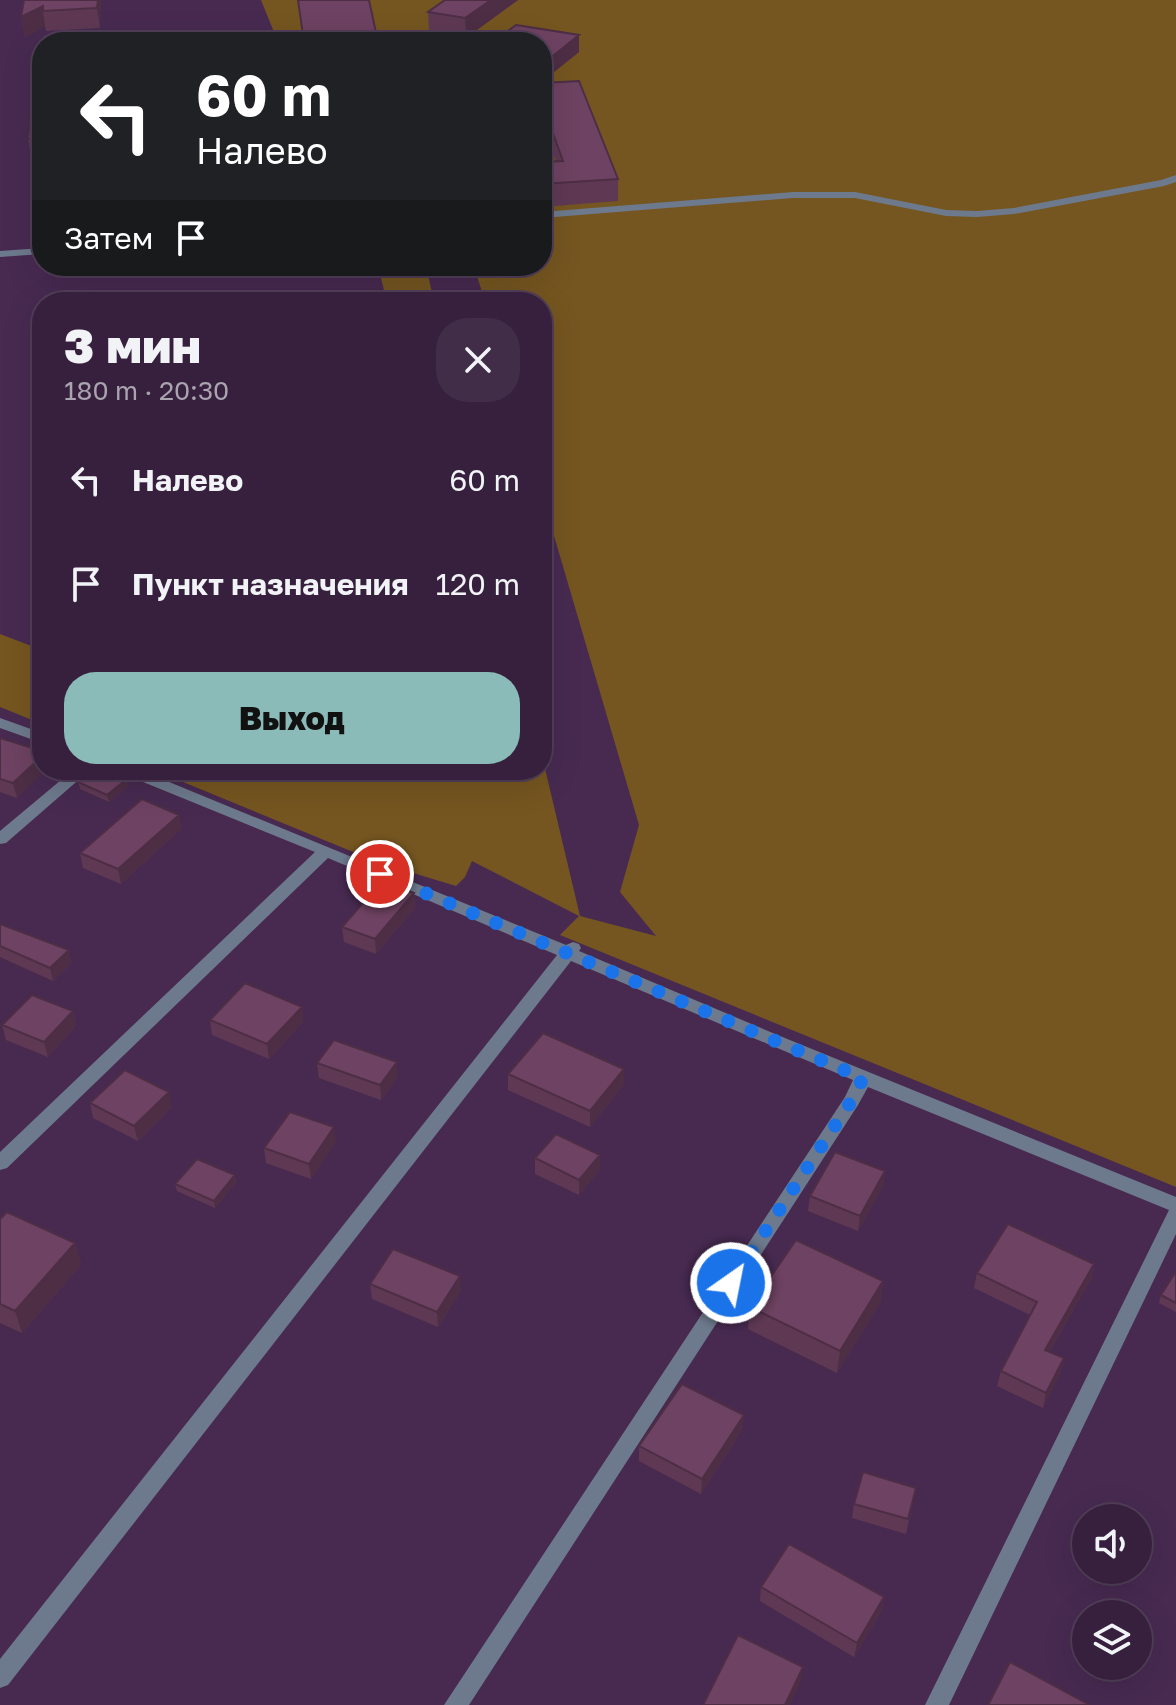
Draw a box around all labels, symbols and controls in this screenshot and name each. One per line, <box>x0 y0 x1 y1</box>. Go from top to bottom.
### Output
text: 60 m <box>196 61 331 128</box>
icon: left <box>64 64 168 168</box>
text: Налево <box>196 129 328 172</box>
icon: arrive <box>169 216 213 260</box>
text: Затем <box>64 220 153 256</box>
text: 3 мин <box>64 316 201 374</box>
button: close <box>436 318 520 402</box>
text: 180 m · 20:30 <box>64 375 229 406</box>
icon: left <box>64 458 108 502</box>
text: Налево <box>132 462 243 498</box>
text: 60 m <box>449 462 520 498</box>
icon: arrive <box>64 562 108 606</box>
text: Пункт назначения <box>132 566 409 602</box>
text: 120 m <box>435 566 520 602</box>
button: Выход <box>64 672 520 764</box>
pin <box>346 840 414 908</box>
icon: arrive <box>358 852 402 896</box>
position arrow <box>689 1241 773 1325</box>
map controls <box>1072 1504 1152 1680</box>
button: sound <box>1072 1504 1152 1584</box>
button: layers <box>1072 1600 1152 1680</box>

